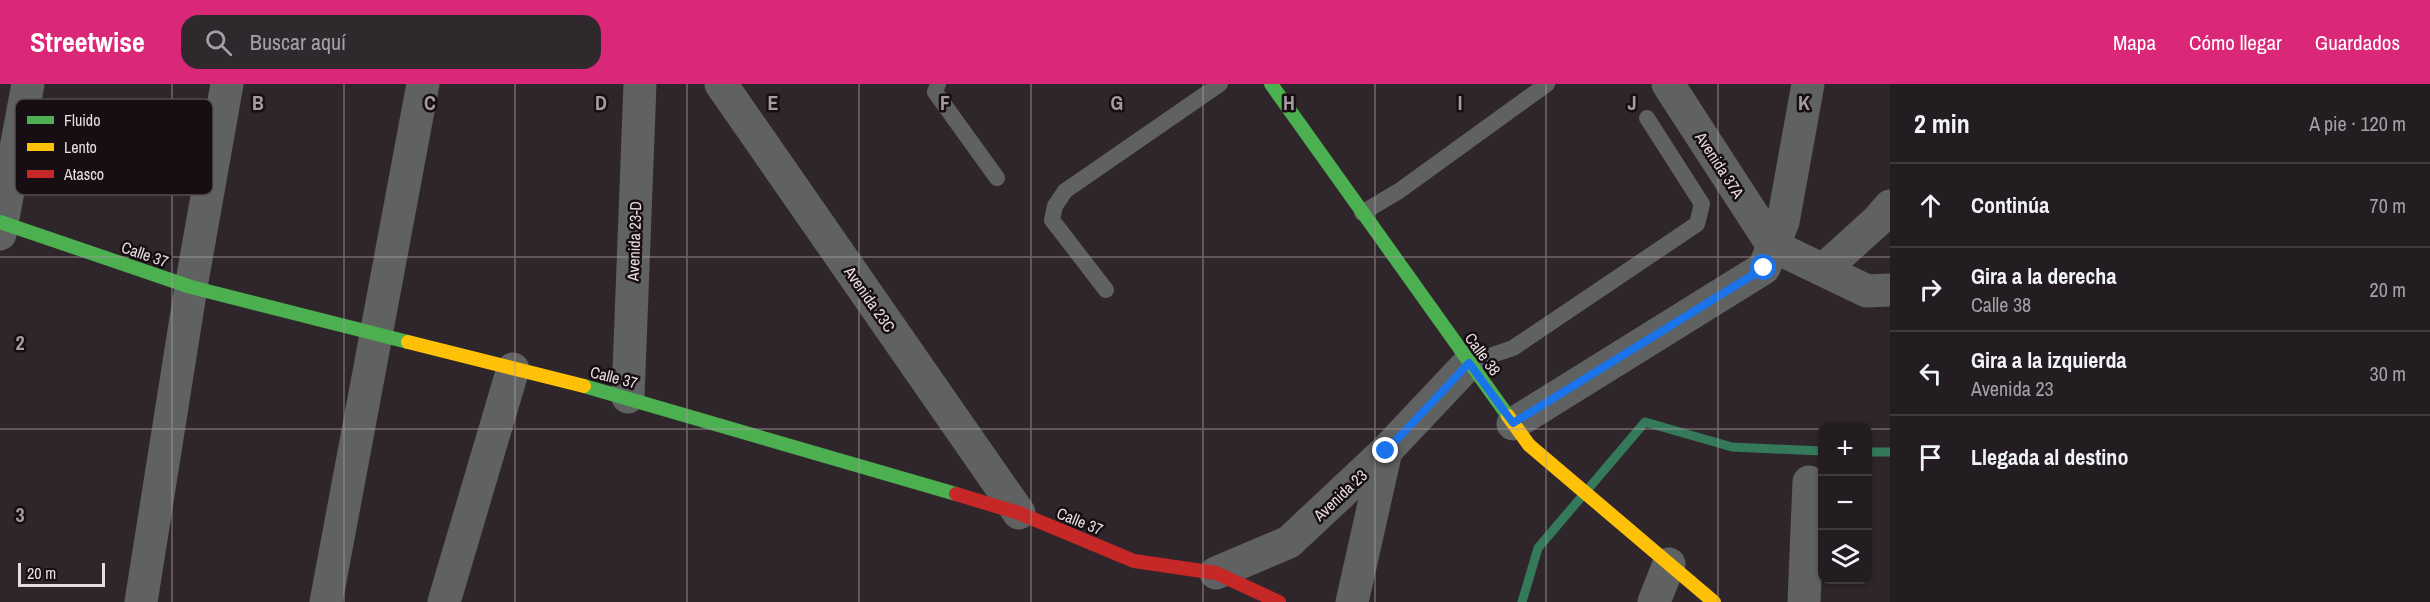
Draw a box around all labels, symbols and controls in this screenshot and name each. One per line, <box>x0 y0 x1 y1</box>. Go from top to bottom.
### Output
search box <box>181 15 601 69</box>
text: Streetwise <box>30 23 145 61</box>
icon: search <box>202 26 235 59</box>
text: Buscar aquí <box>250 27 346 57</box>
text: Mapa <box>2113 28 2156 57</box>
text: Cómo llegar <box>2189 28 2282 57</box>
text: Guardados <box>2315 28 2400 57</box>
text: B <box>252 89 264 116</box>
text: C <box>424 89 436 116</box>
text: D <box>595 89 607 116</box>
text: E <box>768 89 779 116</box>
text: F <box>940 89 950 116</box>
text: G <box>1111 89 1123 116</box>
text: H <box>1283 89 1295 116</box>
text: I <box>1458 89 1462 116</box>
text: J <box>1627 89 1637 116</box>
text: K <box>1798 89 1810 116</box>
legend <box>15 99 213 195</box>
text: 2 min <box>1914 106 1970 141</box>
text: Fluido <box>64 109 100 131</box>
text: A pie · 120 m <box>2309 110 2406 137</box>
street label: Avenida 37A <box>1690 127 1750 203</box>
text: Lento <box>64 136 97 158</box>
text: Atasco <box>63 163 104 185</box>
icon: ahead <box>1914 189 1947 222</box>
text: Continúa <box>1971 190 2049 220</box>
text: 70 m <box>2370 192 2406 219</box>
street label: Avenida 23-D <box>622 201 646 282</box>
street label: Calle 37 <box>119 236 171 272</box>
route start <box>1750 254 1776 280</box>
street label: Avenida 23C <box>839 261 901 336</box>
text: Gira a la derecha <box>1971 261 2116 291</box>
icon: right <box>1914 273 1947 306</box>
text: 20 m <box>2370 276 2406 303</box>
text: Calle 38 <box>1971 291 2031 318</box>
street label: Calle 38 <box>1460 328 1506 380</box>
text: 2 <box>15 329 25 356</box>
text: Gira a la izquierda <box>1971 345 2126 375</box>
icon: left <box>1914 357 1947 390</box>
text: 30 m <box>2370 360 2406 387</box>
street label: Calle 37 <box>588 361 640 393</box>
text: Avenida 23 <box>1971 375 2054 402</box>
map controls <box>1818 422 1872 584</box>
button: + <box>1818 422 1872 476</box>
route end <box>1372 437 1398 463</box>
icon: arrive <box>1914 441 1947 474</box>
text: Llegada al destino <box>1971 442 2128 472</box>
street label: Avenida 23 <box>1308 464 1372 526</box>
button: − <box>1818 476 1872 530</box>
text: 3 <box>15 501 25 528</box>
street label: Calle 37 <box>1054 502 1106 540</box>
button: layers <box>1818 530 1872 584</box>
scale bar <box>18 560 105 588</box>
text: 20 m <box>27 562 56 584</box>

